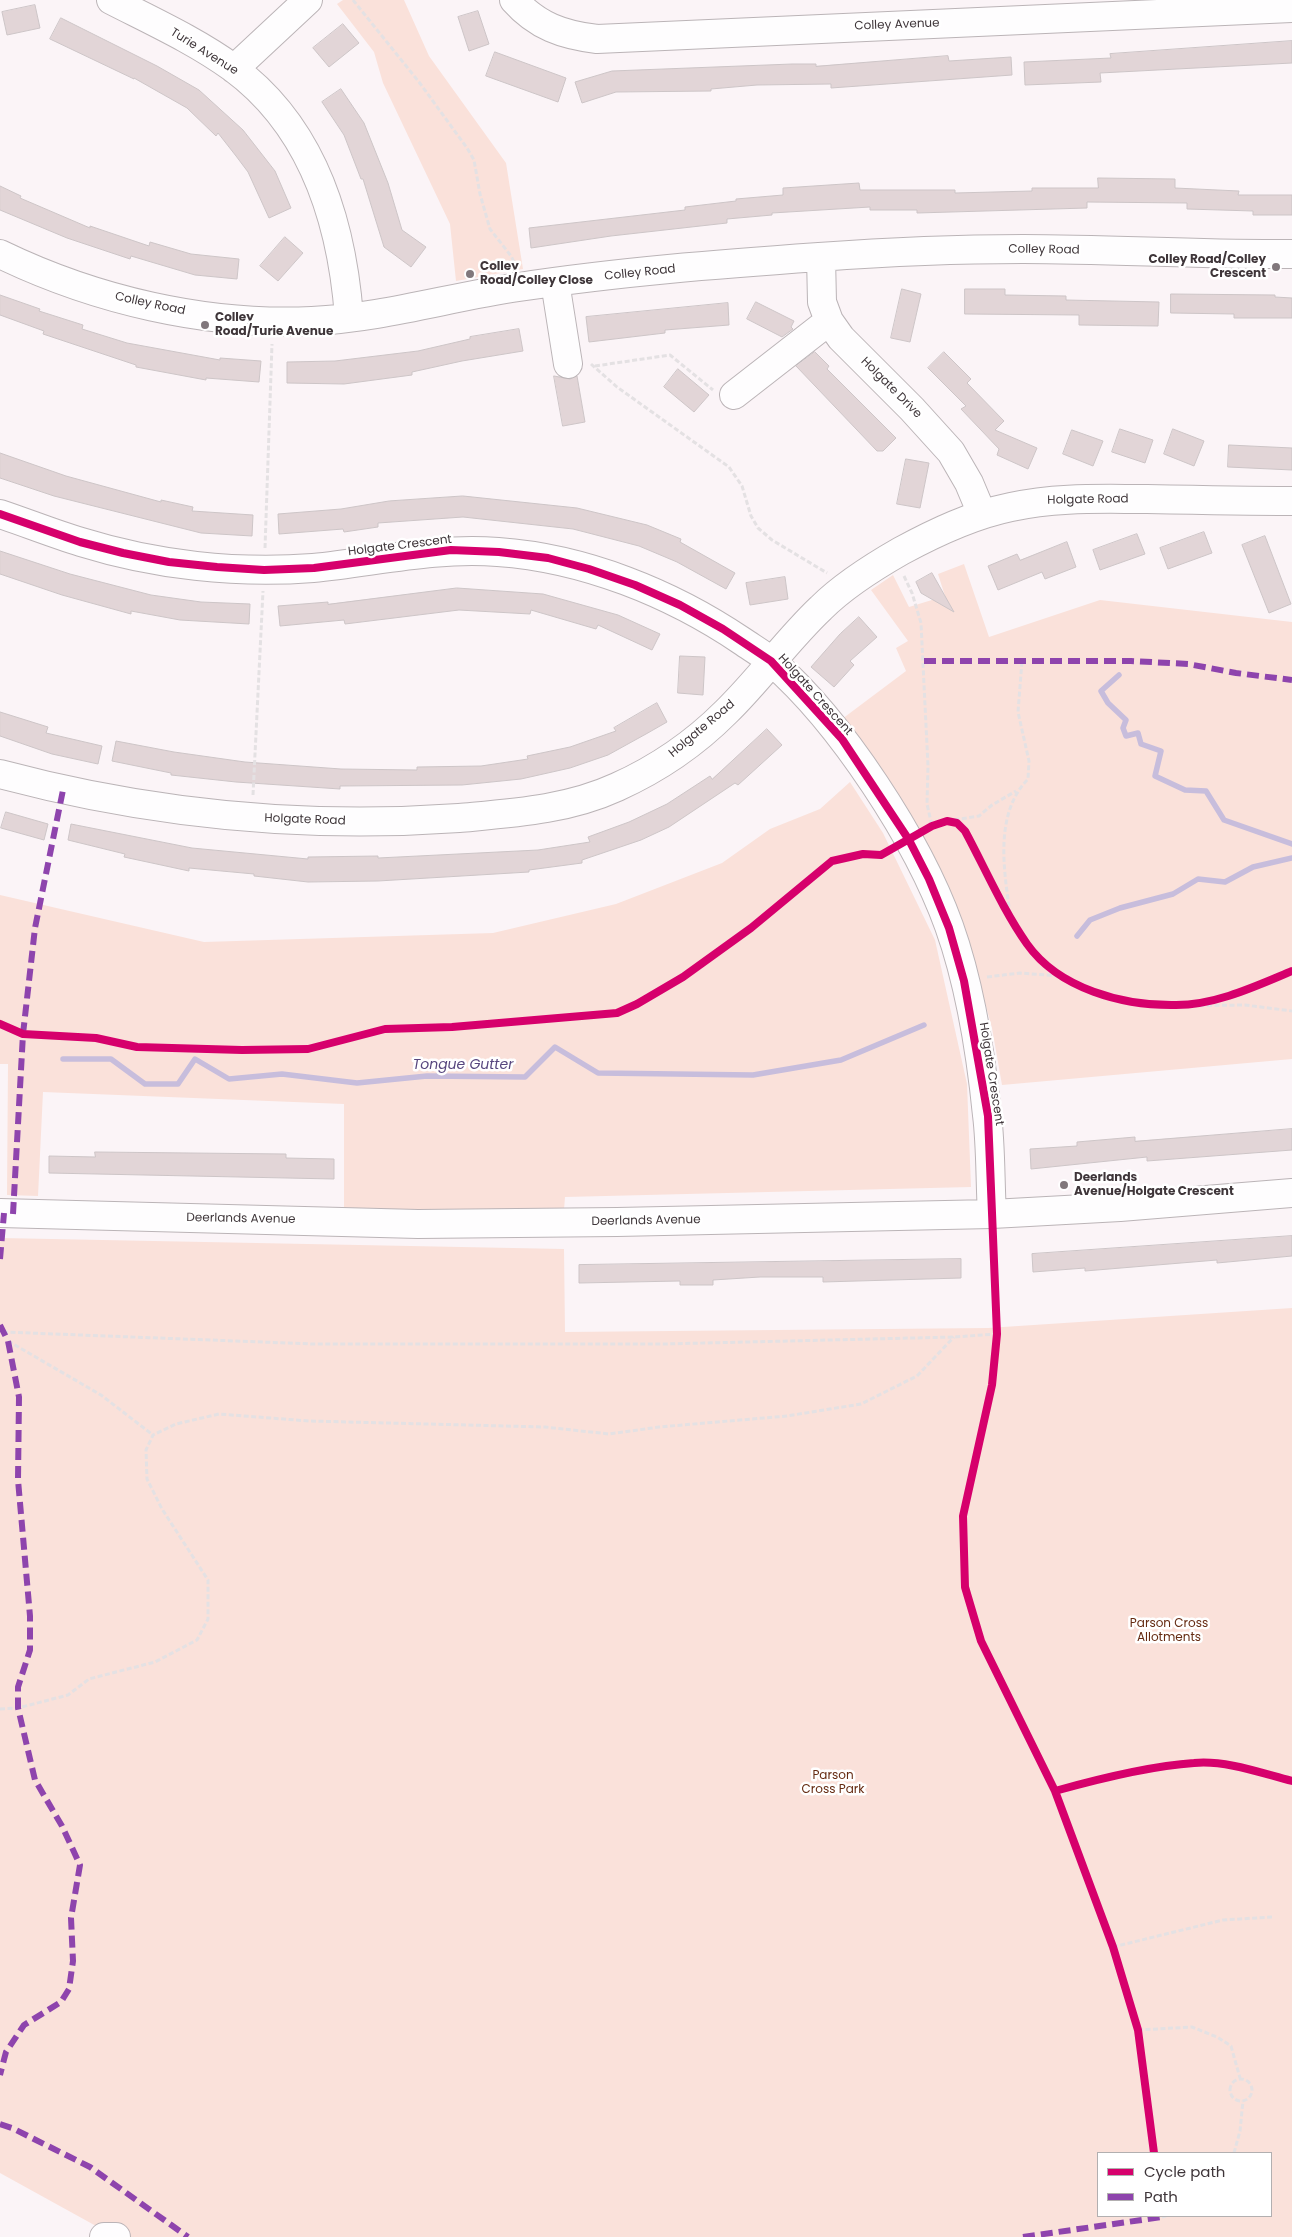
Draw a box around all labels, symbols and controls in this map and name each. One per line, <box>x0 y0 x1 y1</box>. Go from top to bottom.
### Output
street label: Colley Avenue <box>854 16 940 34</box>
street label: Turie Avenue <box>167 25 241 79</box>
street label: Colley Road <box>1008 242 1080 258</box>
place label: Colley Road/Colley Crescent <box>1149 253 1266 281</box>
place label: Colley Road/Colley Close <box>480 260 593 288</box>
marker: Colley Road/Colley Crescent <box>1270 261 1282 273</box>
street label: Colley Road <box>604 262 676 284</box>
marker: Colley Road/Colley Close <box>464 268 476 280</box>
street label: Colley Road <box>114 290 186 318</box>
place label: Colley Road/Turie Avenue <box>215 311 333 339</box>
marker: Colley Road/Turie Avenue <box>199 319 211 331</box>
street label: Holgate Drive <box>858 355 924 421</box>
street label: Holgate Road <box>1047 492 1129 508</box>
street label: Holgate Crescent <box>347 532 453 560</box>
street label: Holgate Crescent <box>775 651 855 739</box>
street label: Holgate Road <box>666 697 738 761</box>
street label: Holgate Road <box>264 811 346 829</box>
street label: Holgate Crescent <box>976 1021 1006 1127</box>
water label: Tongue Gutter <box>413 1057 513 1073</box>
place label: Deerlands Avenue/Holgate Crescent <box>1074 1171 1234 1199</box>
marker: Deerlands Avenue/Holgate Crescent <box>1058 1179 1070 1191</box>
street label: Deerlands Avenue <box>186 1211 296 1227</box>
street label: Deerlands Avenue <box>591 1213 701 1229</box>
park label: Parson Cross Allotments <box>1130 1617 1208 1645</box>
park label: Parson Cross Park <box>802 1769 864 1797</box>
legend <box>1097 2152 1272 2217</box>
text: Cycle path <box>1144 2161 1225 2182</box>
text: Path <box>1144 2186 1178 2207</box>

